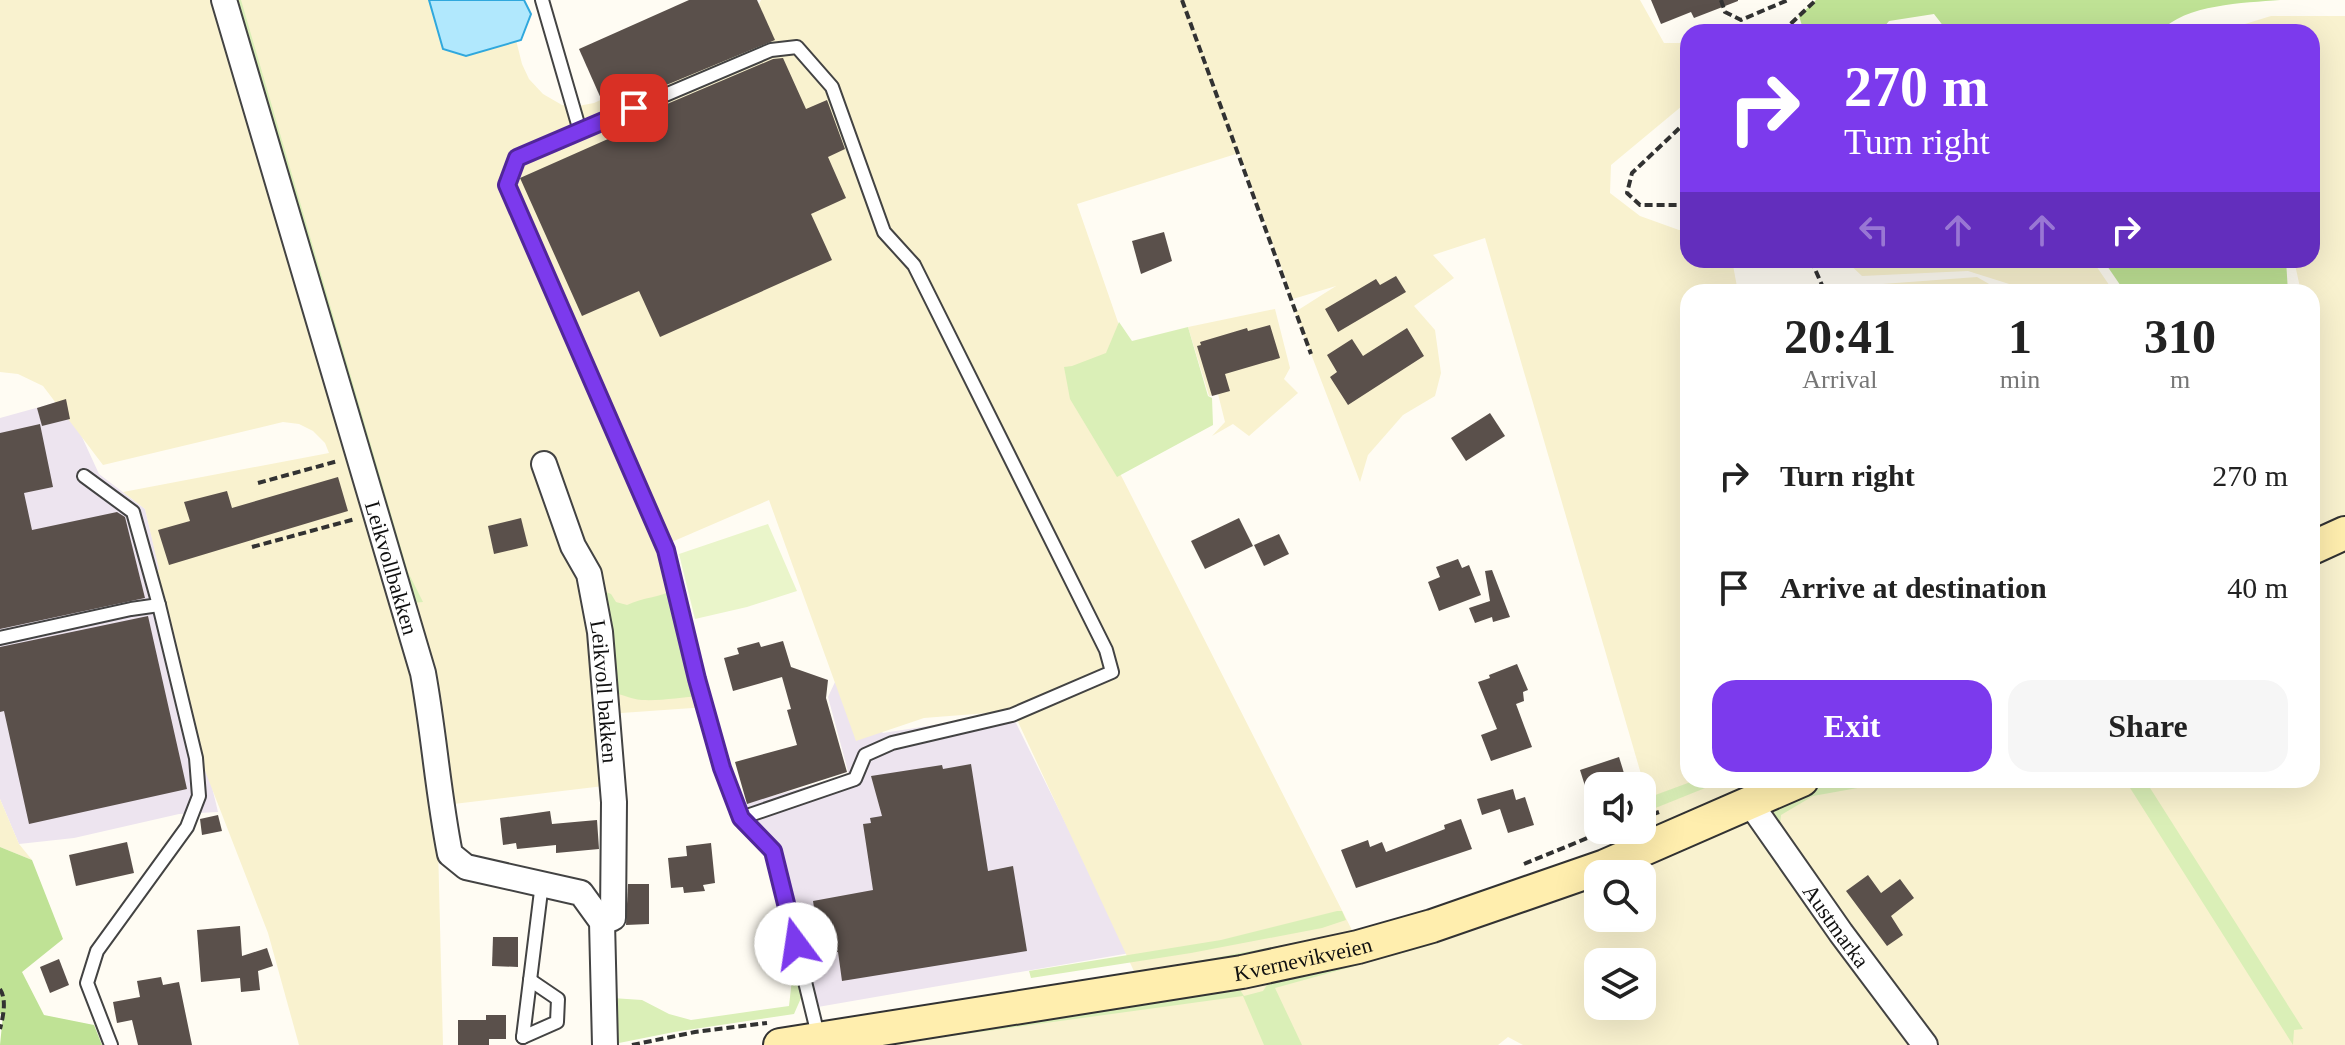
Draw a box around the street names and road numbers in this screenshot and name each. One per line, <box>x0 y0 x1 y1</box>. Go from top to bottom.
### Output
street label: Leikvollbakken <box>360 498 423 638</box>
street label: Leikvoll bakken <box>585 618 623 764</box>
street label: Austmarka <box>1798 879 1874 973</box>
street label: Kvernevikveien <box>1232 932 1375 986</box>

